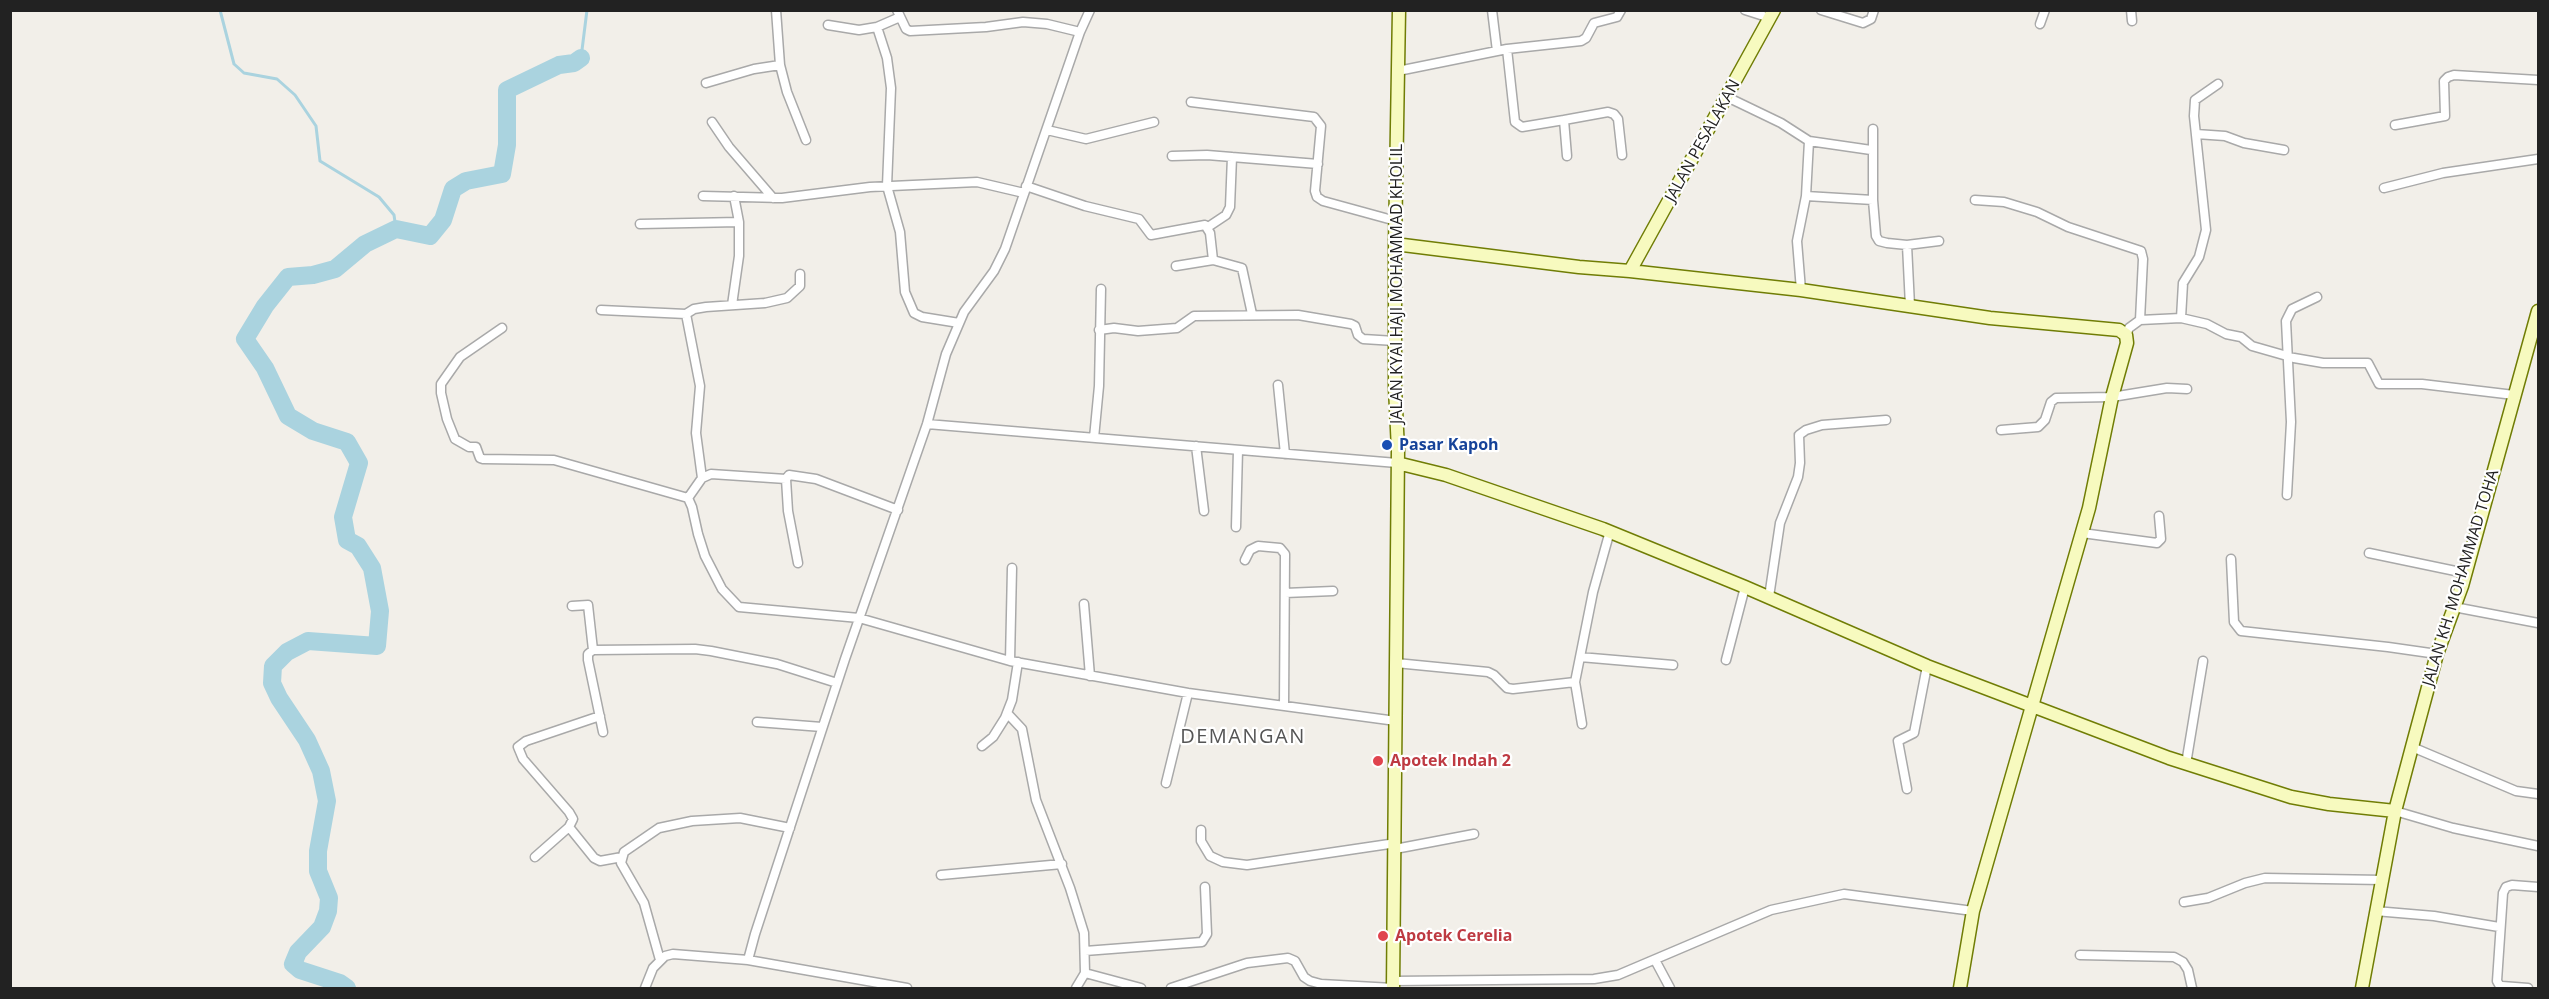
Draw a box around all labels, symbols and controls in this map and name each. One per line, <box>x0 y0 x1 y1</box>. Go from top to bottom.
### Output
street label: JALAN PESALAKAN <box>1661 76 1745 206</box>
street label: JALAN KYAI HAJI MOHAMMAD KHOLIL <box>1387 144 1407 424</box>
place label: Pasar Kapoh <box>1399 435 1499 455</box>
marker: Pasar Kapoh <box>1380 438 1394 452</box>
street label: JALAN KH. MOHAMMAD TOHA <box>2419 467 2503 689</box>
district label: DEMANGAN <box>1180 725 1306 749</box>
place label: Apotek Indah 2 <box>1390 751 1511 771</box>
marker: Apotek Indah 2 <box>1371 754 1385 768</box>
place label: Apotek Cerelia <box>1395 926 1512 946</box>
marker: Apotek Cerelia <box>1376 929 1390 943</box>

